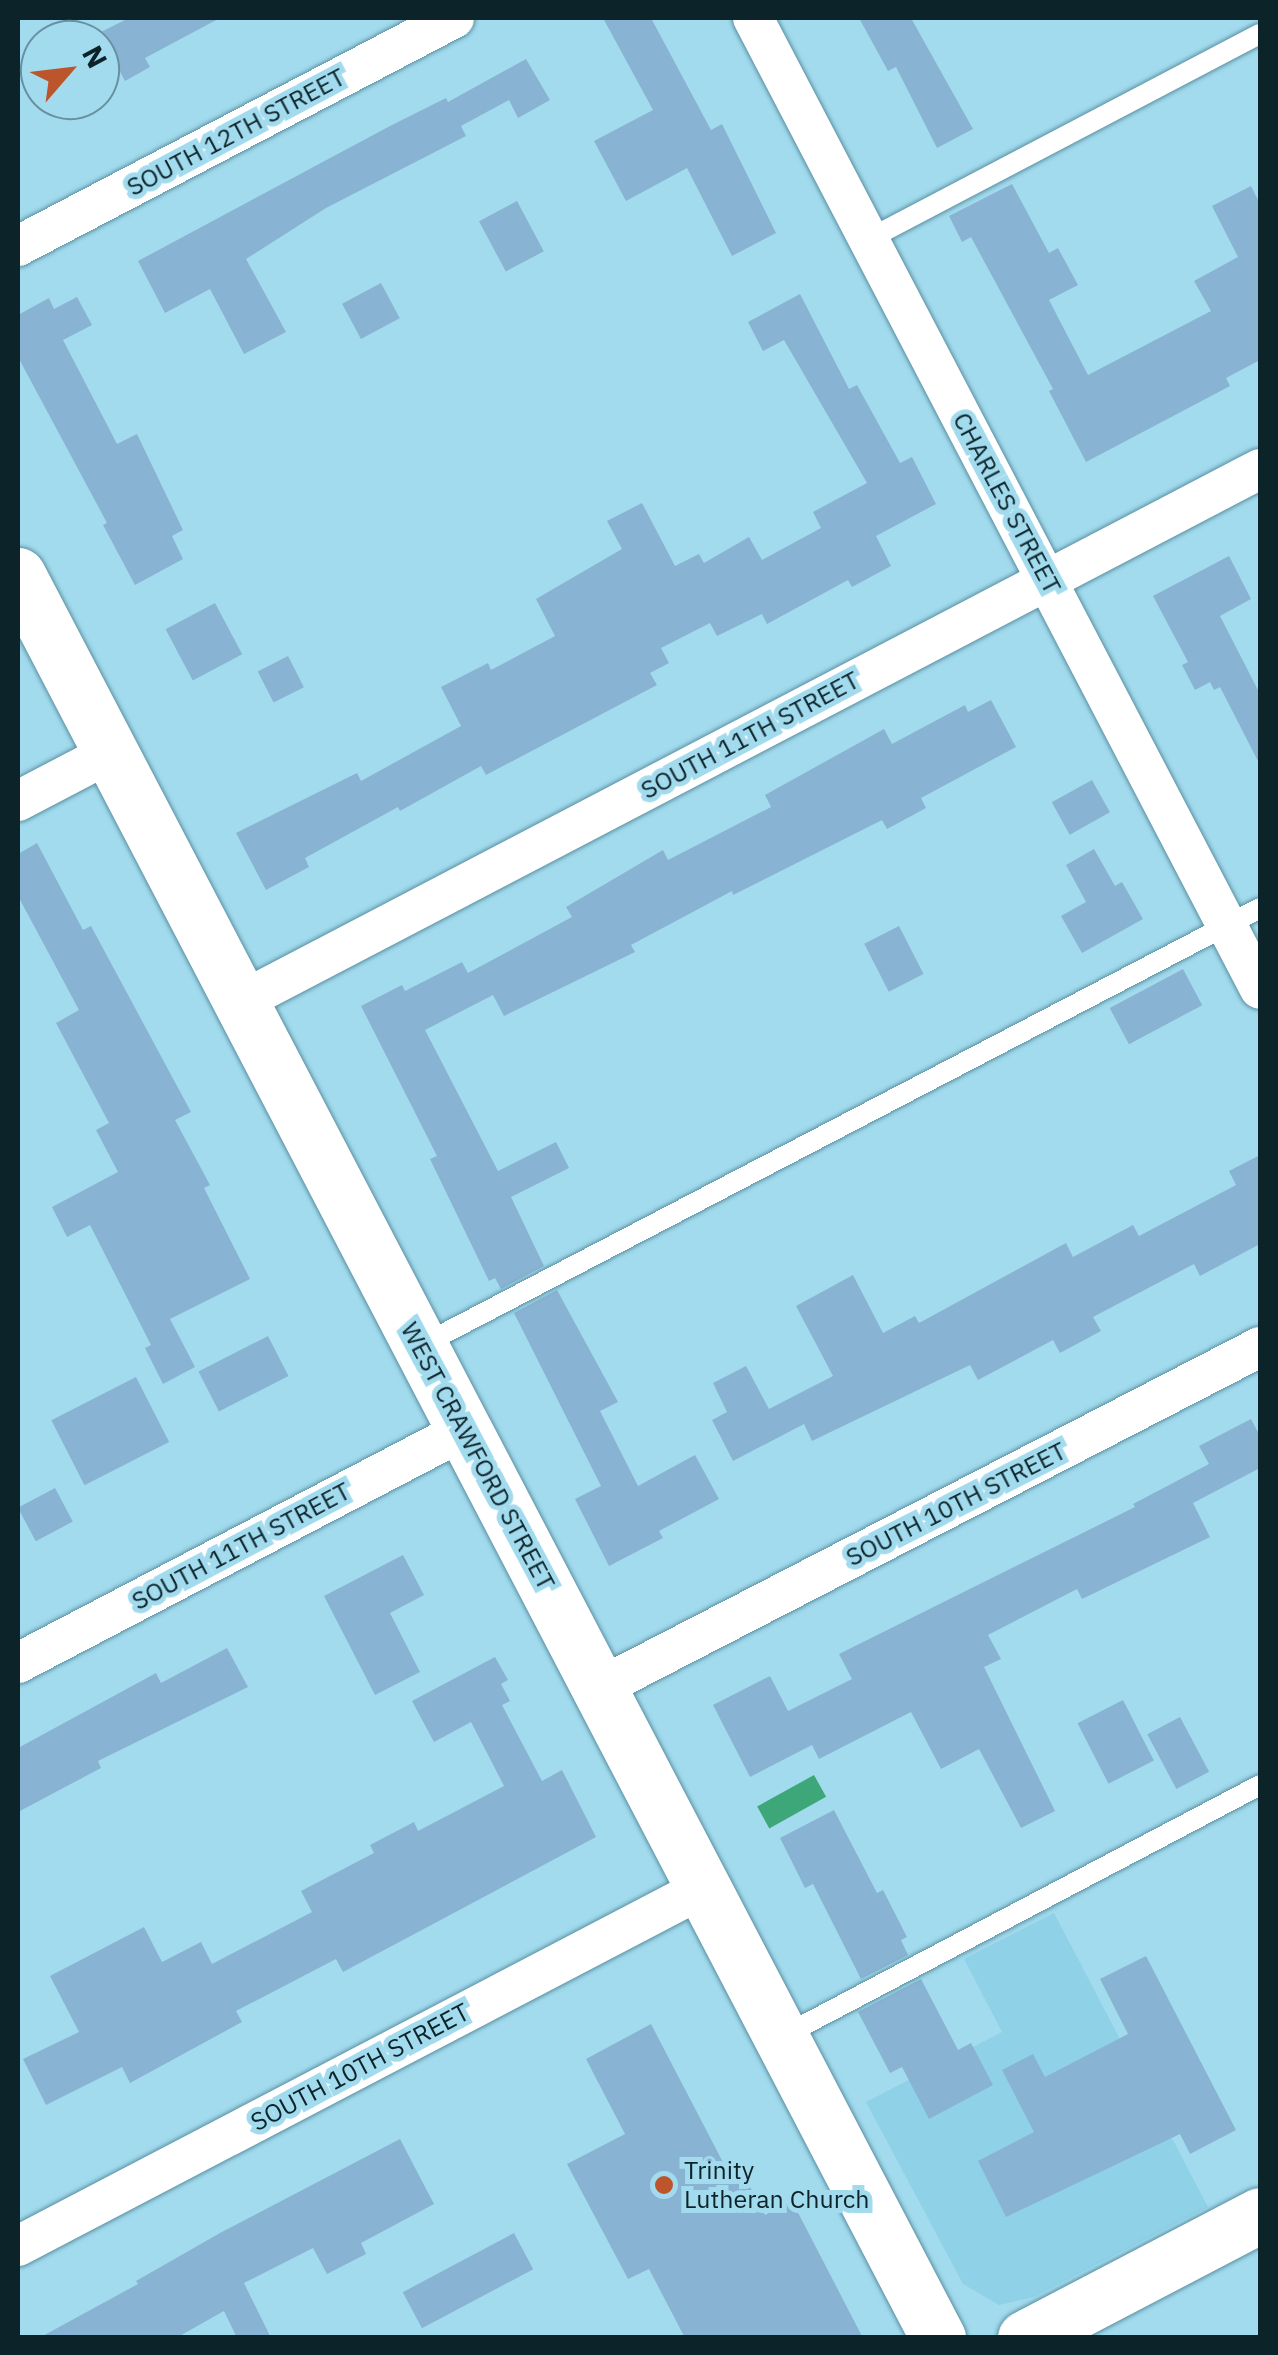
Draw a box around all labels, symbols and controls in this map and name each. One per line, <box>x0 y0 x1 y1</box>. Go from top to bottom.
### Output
north arrow <box>20 20 120 120</box>
text: N <box>74 39 116 74</box>
street label: SOUTH 12TH STREET <box>122 62 350 202</box>
street label: CHARLES STREET <box>947 407 1067 599</box>
street label: SOUTH 11TH STREET <box>636 665 864 805</box>
street label: WEST CRAWFORD STREET <box>395 1317 561 1595</box>
street label: SOUTH 10TH STREET <box>841 1436 1071 1572</box>
street label: SOUTH 11TH STREET <box>127 1476 355 1616</box>
street label: SOUTH 10TH STREET <box>246 1997 474 2137</box>
place label: Trinity Lutheran Church <box>684 2156 869 2215</box>
marker: Trinity Lutheran Church <box>653 2174 675 2196</box>

